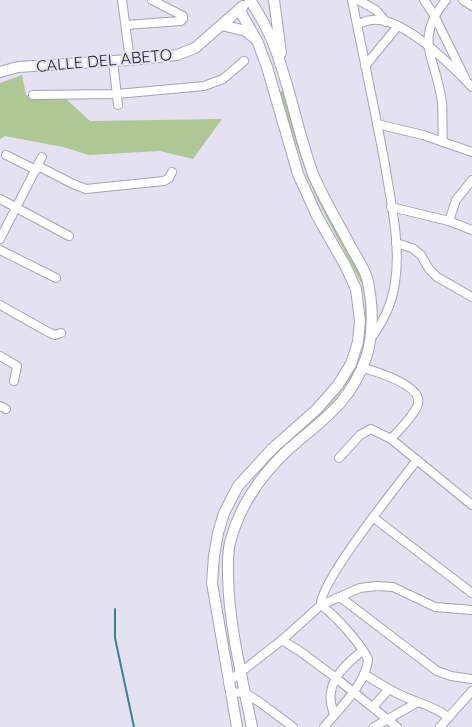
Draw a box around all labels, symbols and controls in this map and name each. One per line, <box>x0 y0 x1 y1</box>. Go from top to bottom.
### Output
street label: CALLE DEL ABETO <box>35 44 173 76</box>

